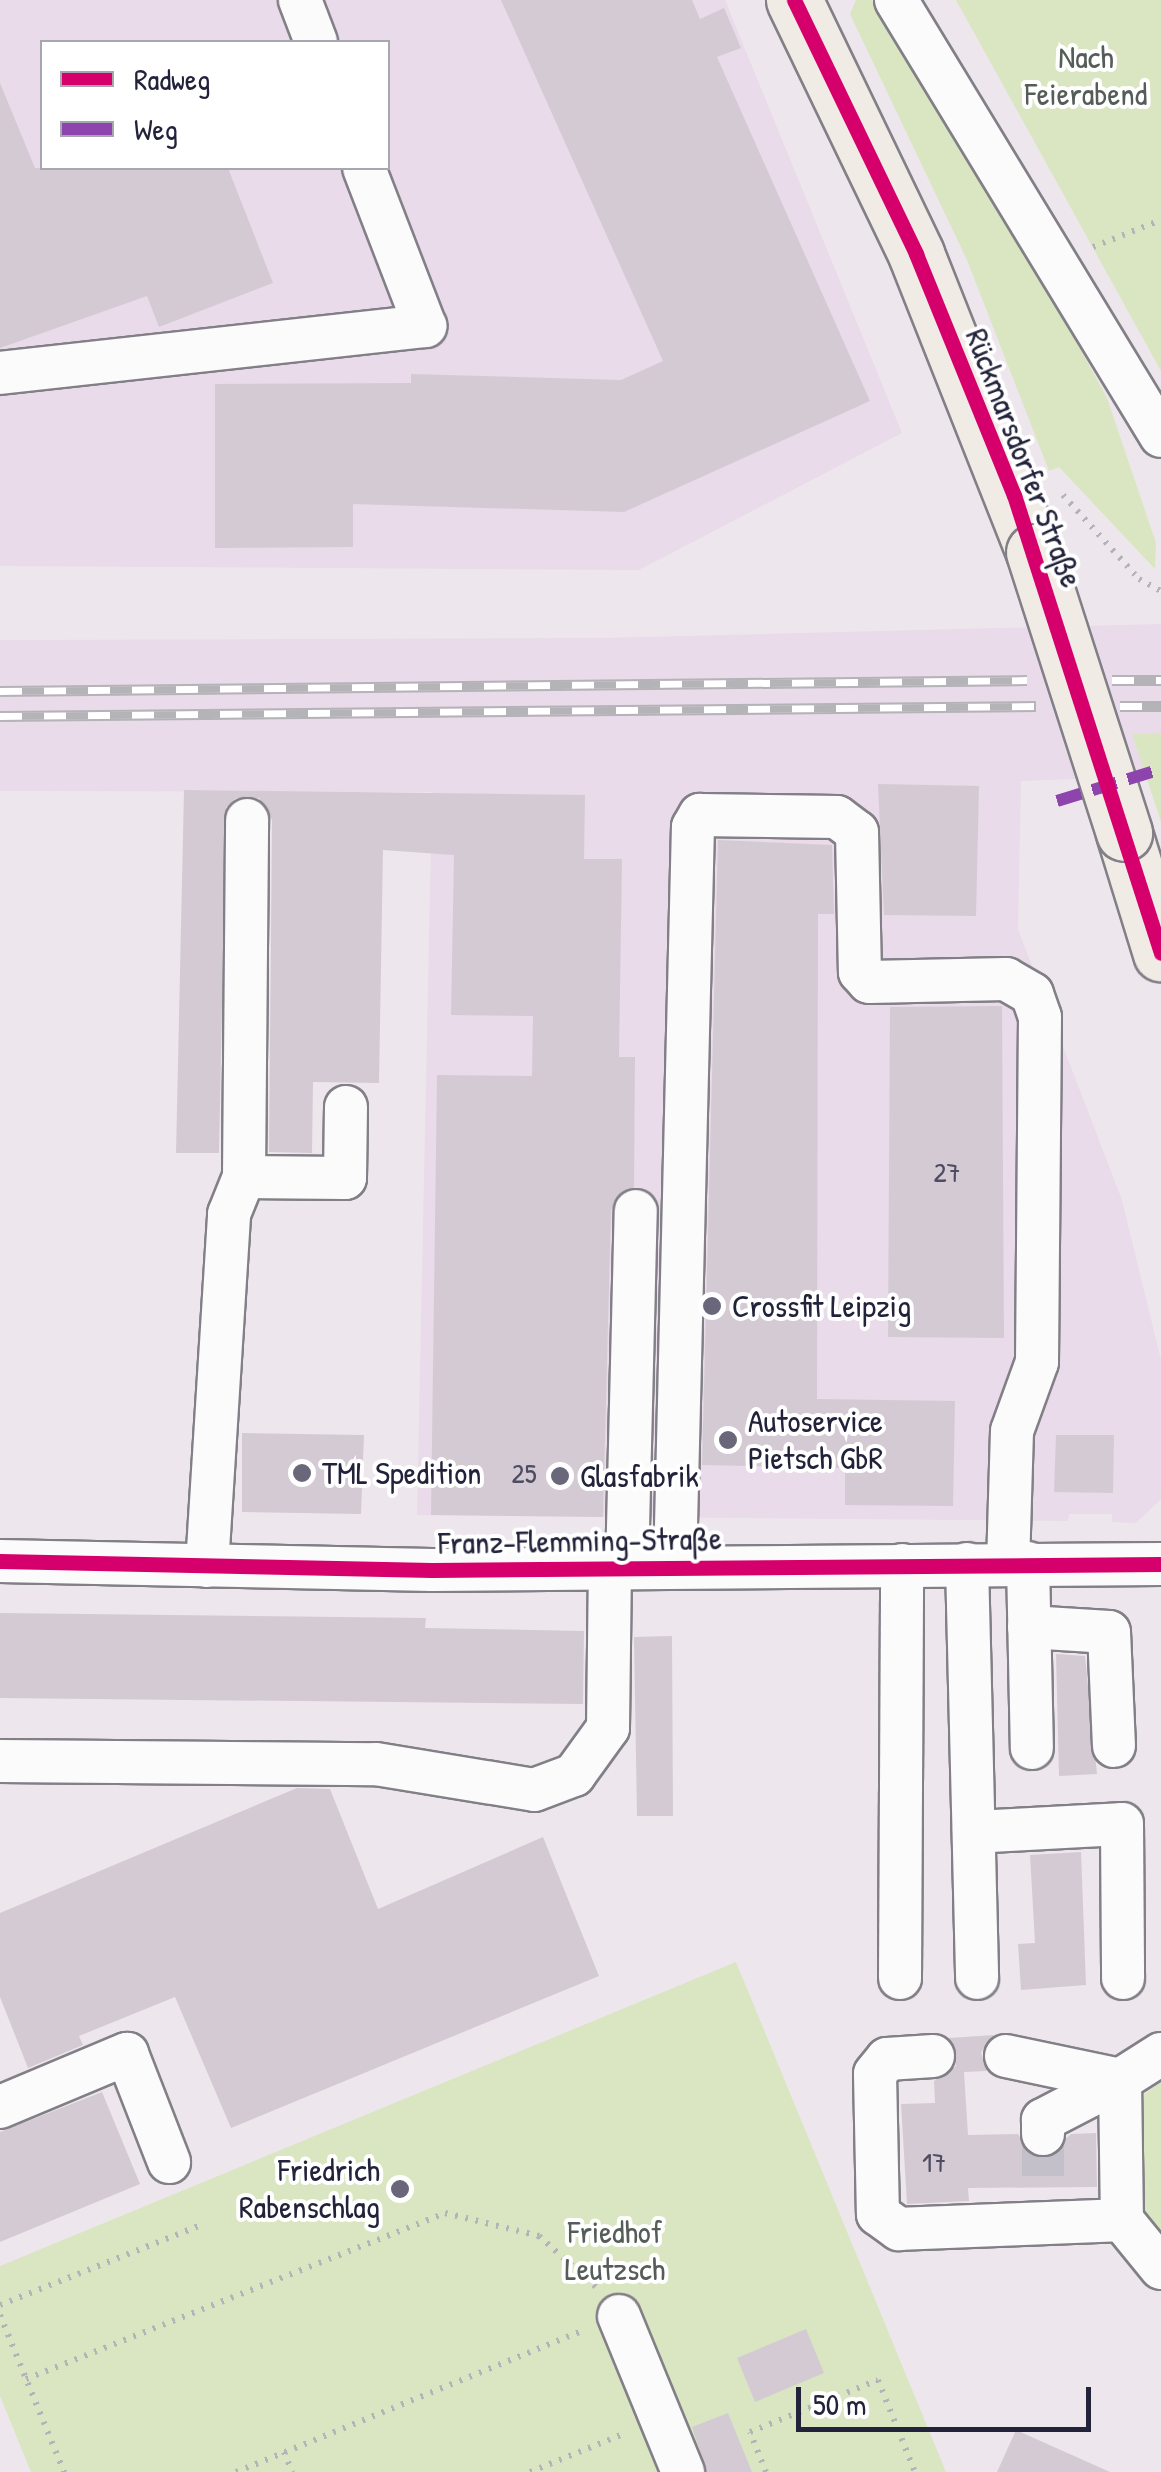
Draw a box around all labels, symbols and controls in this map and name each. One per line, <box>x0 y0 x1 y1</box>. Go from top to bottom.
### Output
park label: Nach Feierabend <box>1025 39 1147 114</box>
legend <box>40 40 390 170</box>
text: Radweg <box>134 59 210 99</box>
text: Weg <box>134 109 178 149</box>
street label: Rückmarsdorfer Straße <box>957 323 1091 593</box>
house number: 27 <box>934 1155 960 1189</box>
place label: Crossfit Leipzig <box>732 1287 911 1325</box>
marker: Crossfit Leipzig <box>701 1295 723 1317</box>
place label: Autoservice Pietsch GbR <box>748 1403 883 1478</box>
marker: Autoservice Pietsch GbR <box>717 1429 739 1451</box>
place label: TML Spedition <box>322 1454 482 1492</box>
house number: 25 <box>512 1456 536 1490</box>
place label: Glasfabrik <box>580 1457 699 1495</box>
marker: TML Spedition <box>291 1462 313 1484</box>
marker: Glasfabrik <box>549 1465 571 1487</box>
street label: Franz-Flemming-Straße <box>438 1519 722 1563</box>
house number: 17 <box>922 2145 946 2179</box>
place label: Friedrich Rabenschlag <box>239 2152 380 2227</box>
marker: Friedrich Rabenschlag <box>389 2178 411 2200</box>
park label: Friedhof Leutzsch <box>565 2214 665 2289</box>
scale bar <box>801 2367 1096 2429</box>
text: 50 m <box>813 2384 866 2424</box>

